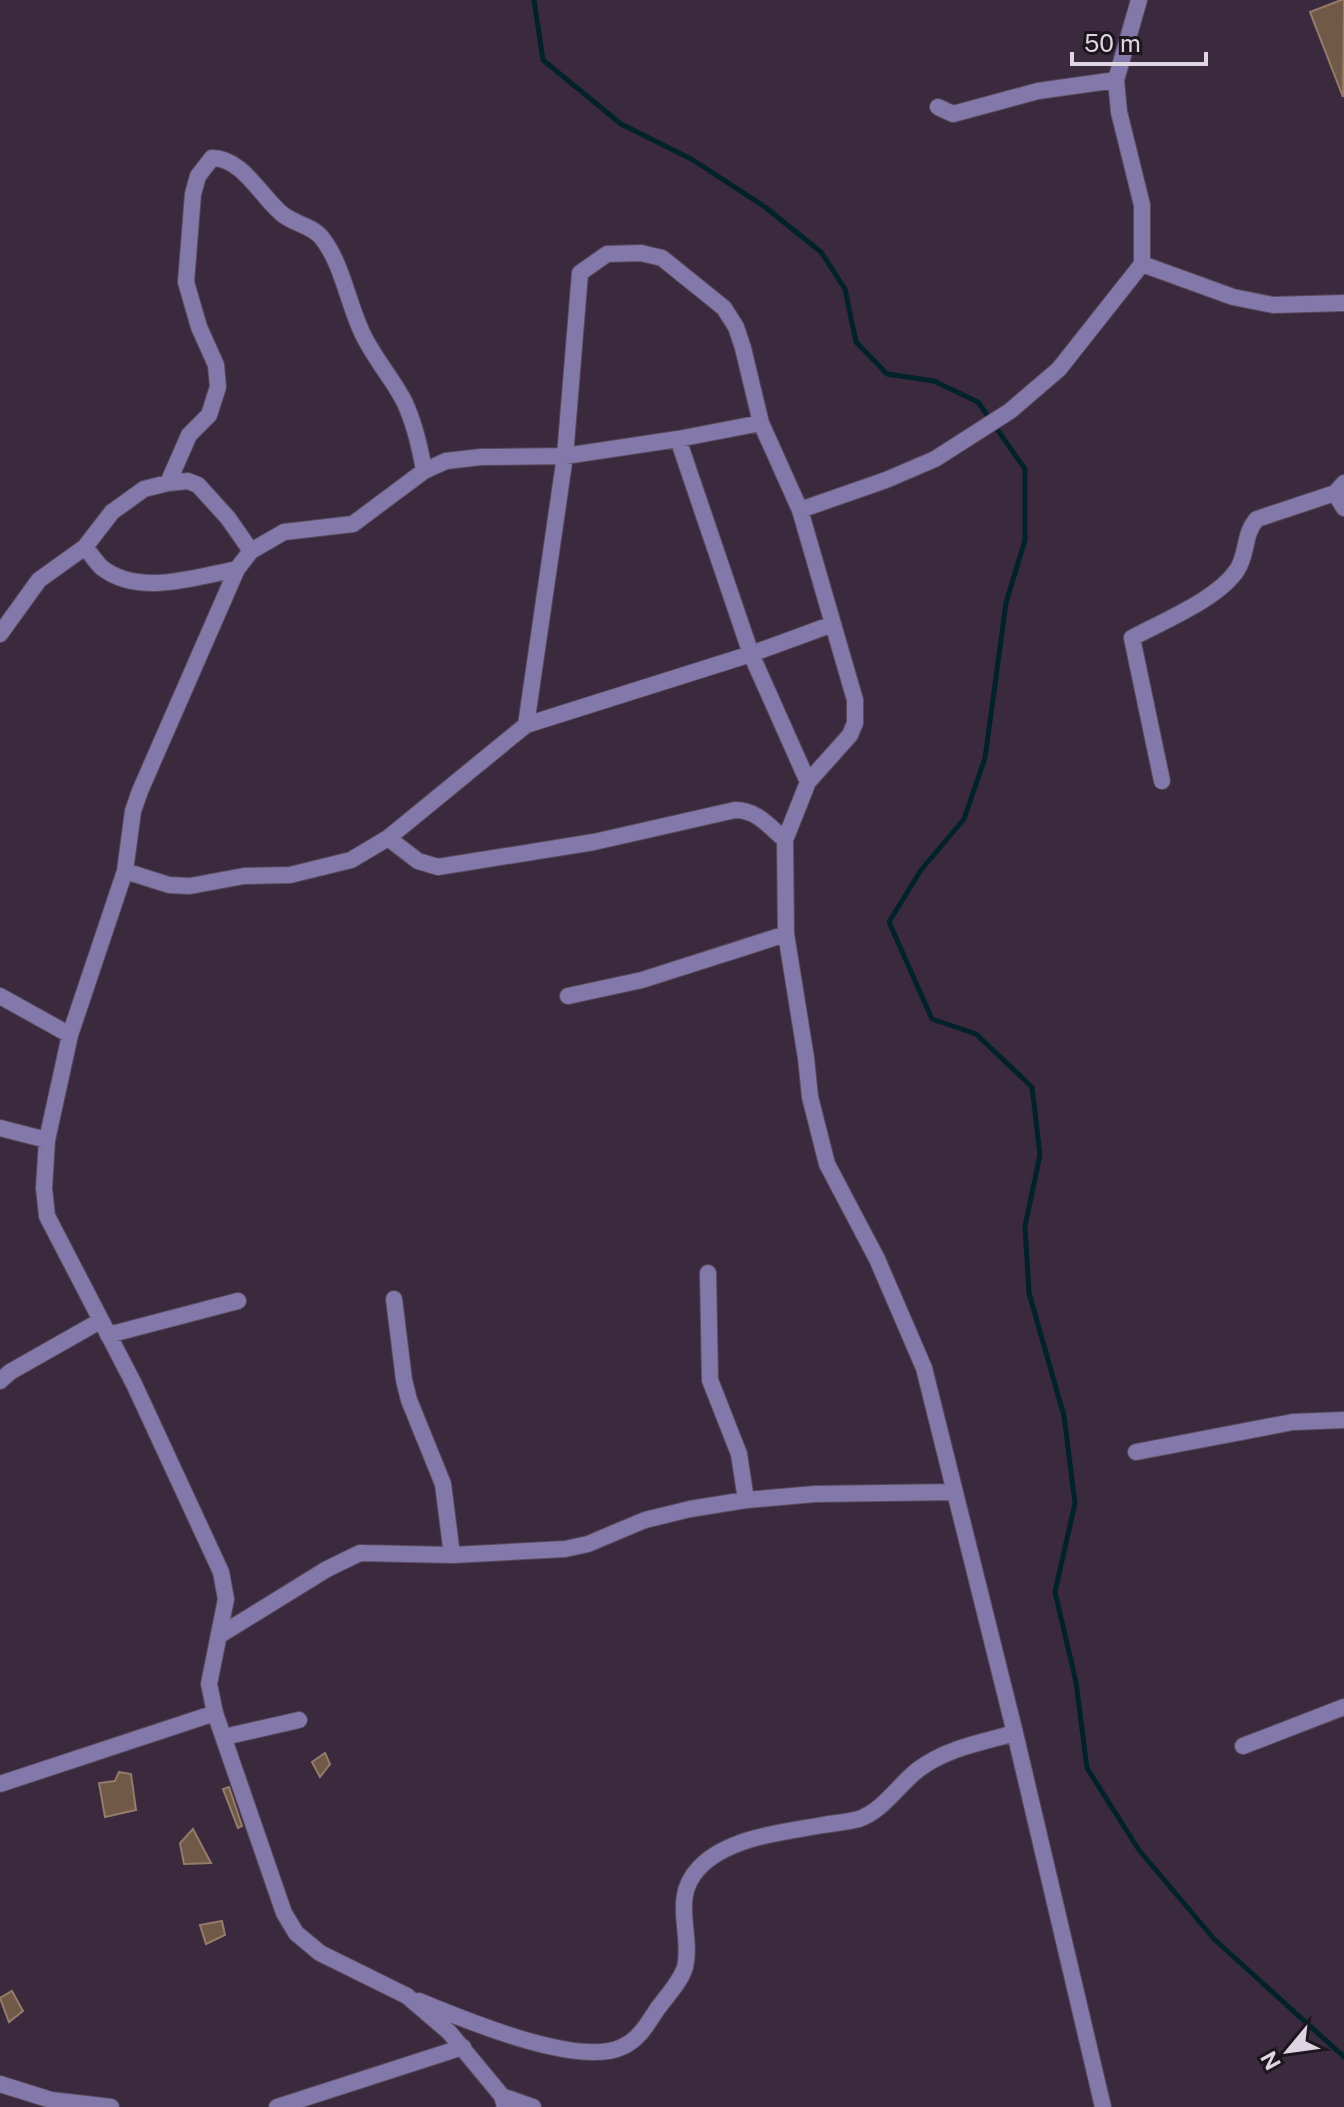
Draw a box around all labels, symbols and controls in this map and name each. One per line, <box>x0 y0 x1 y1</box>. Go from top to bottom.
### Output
scale bar <box>1072 16 1206 66</box>
text: 50 m <box>1084 29 1141 57</box>
north arrow <box>1248 2011 1328 2091</box>
text: N <box>1255 2047 1286 2075</box>

